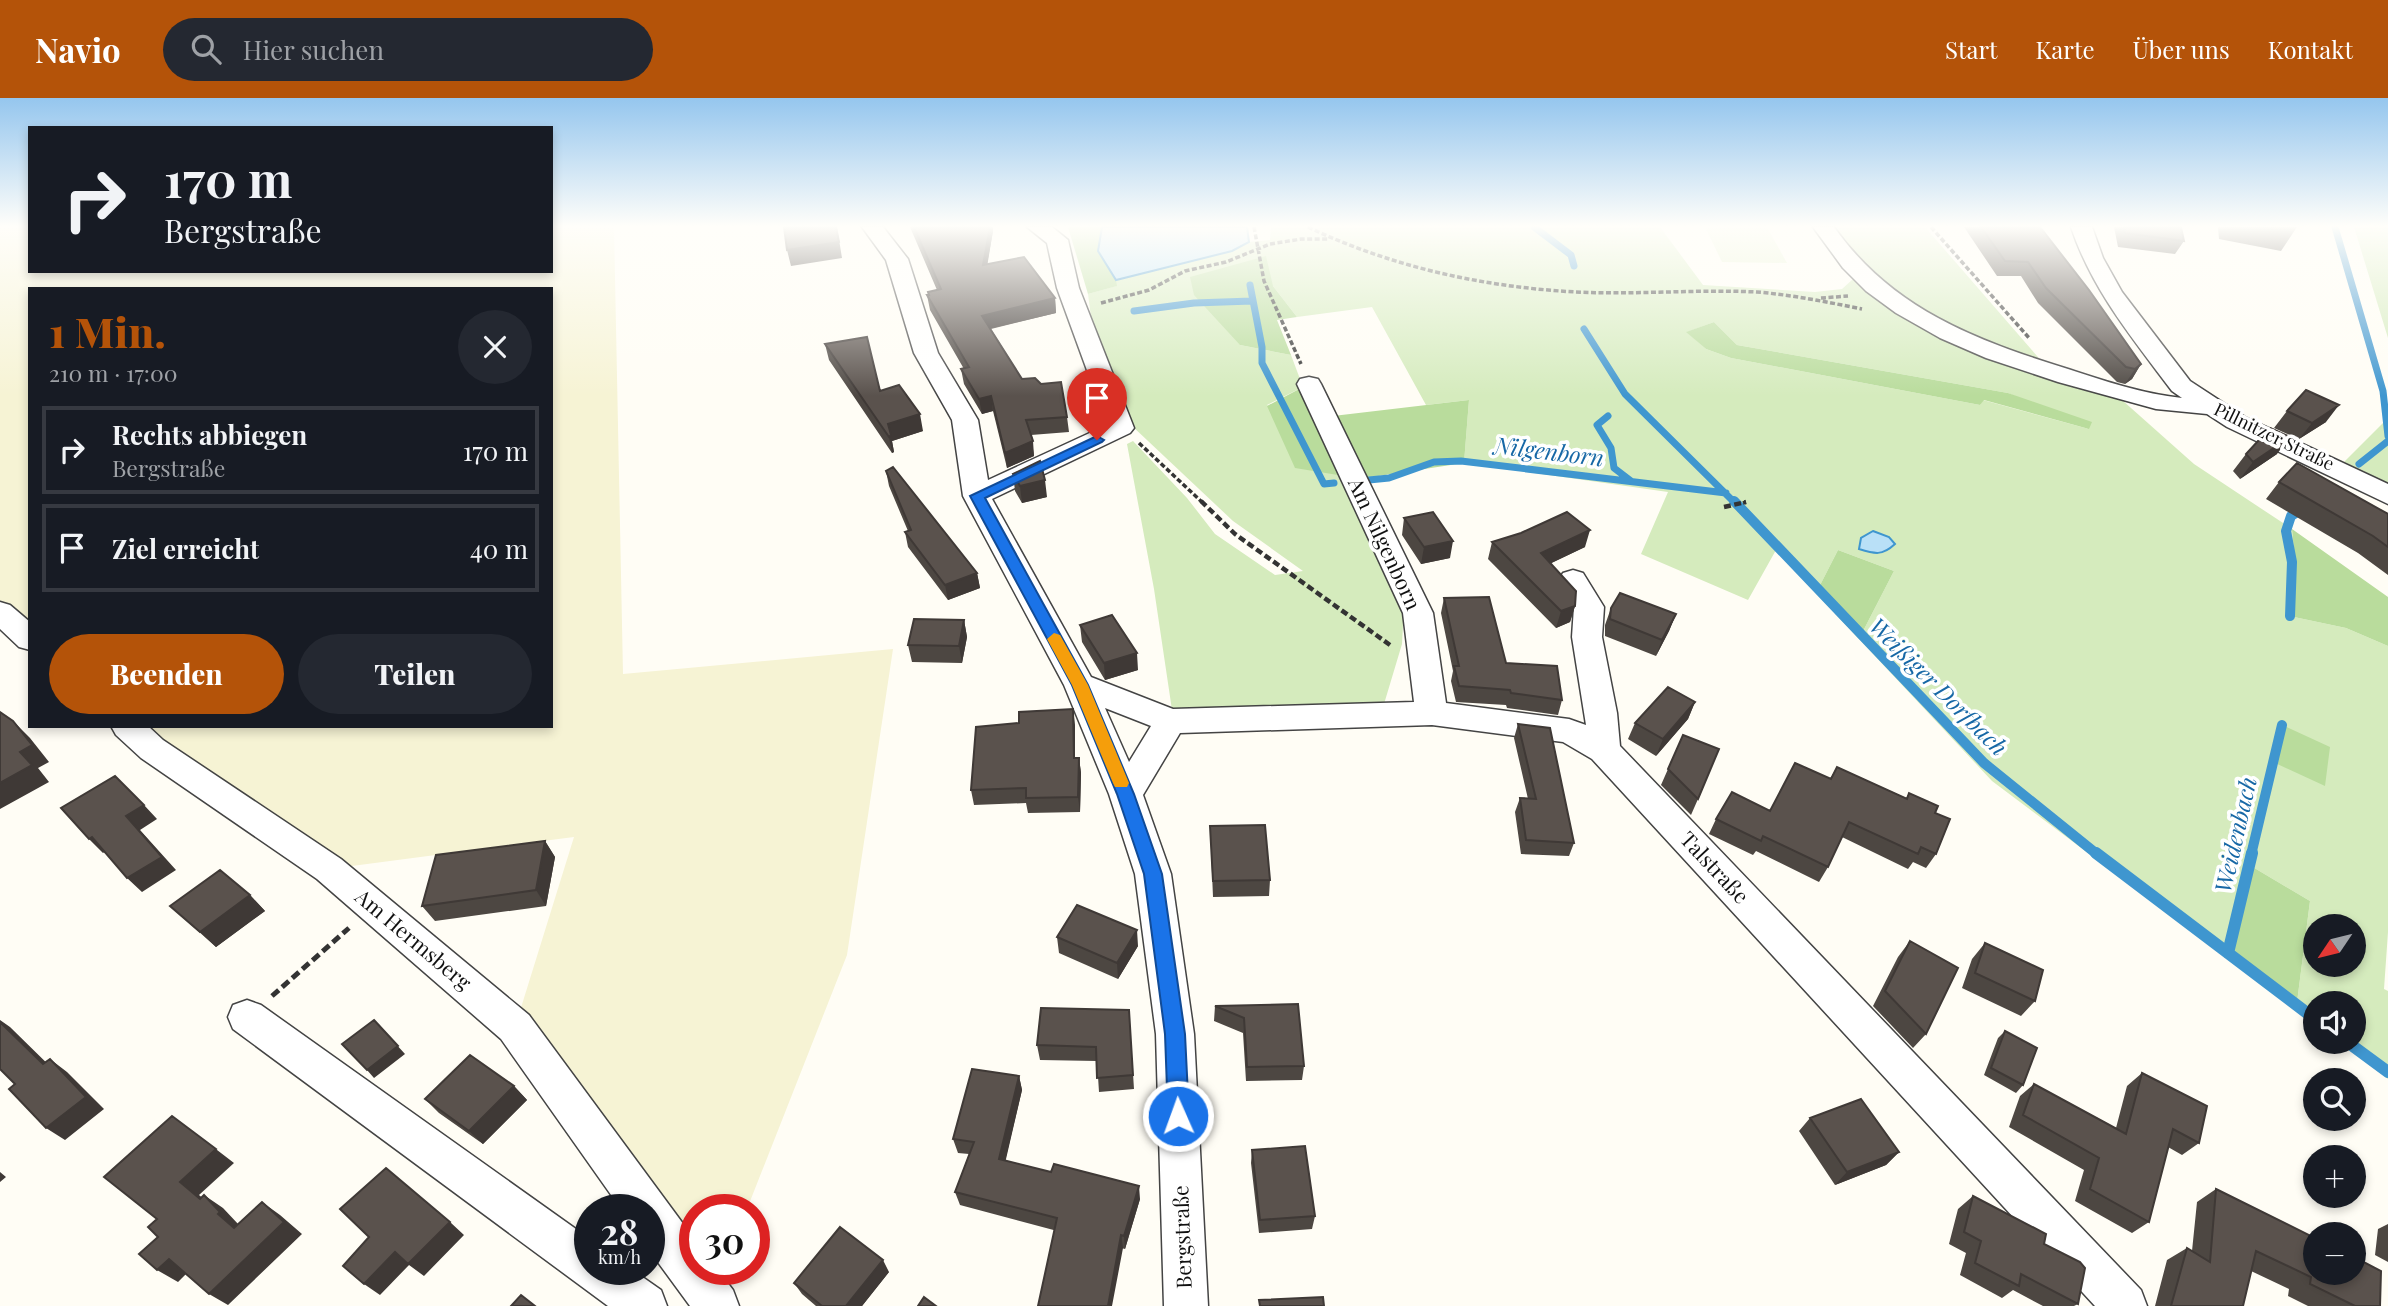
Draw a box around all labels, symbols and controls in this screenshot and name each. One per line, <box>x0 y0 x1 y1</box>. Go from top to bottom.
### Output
search box <box>163 18 653 81</box>
text: Navio <box>35 27 121 71</box>
icon: search <box>187 30 225 68</box>
text: Hier suchen <box>243 32 384 67</box>
text: Start <box>1945 33 1998 65</box>
text: Karte <box>2036 33 2095 65</box>
text: Über uns <box>2133 33 2230 65</box>
text: Kontakt <box>2268 33 2353 65</box>
text: 170 m <box>164 145 292 210</box>
icon: right <box>49 154 140 245</box>
text: Bergstraße <box>164 208 322 251</box>
text: 1 Min. <box>49 303 166 359</box>
button: close <box>458 310 532 384</box>
text: 210 m · 17:00 <box>49 357 178 388</box>
pin <box>1067 368 1127 440</box>
icon: arrive <box>1078 379 1116 417</box>
street label: Pillnitzer Straße <box>2210 397 2339 476</box>
text: Rechts abbiegen <box>112 417 307 452</box>
water label: Nilgenborn <box>1491 428 1606 473</box>
icon: right <box>53 431 91 469</box>
text: 170 m <box>463 433 528 468</box>
text: Bergstraße <box>112 452 225 483</box>
street label: Am Nilgenborn <box>1342 471 1429 614</box>
icon: arrive <box>53 529 91 567</box>
text: Ziel erreicht <box>112 531 259 566</box>
text: 40 m <box>470 531 528 566</box>
water label: Weißiger Dorfbach <box>1863 610 2015 762</box>
button: Beenden <box>49 634 284 714</box>
button: Teilen <box>298 634 532 714</box>
water label: Weidenbach <box>2206 774 2263 896</box>
street label: Talstraße <box>1675 825 1756 909</box>
street label: Am Hermsberg <box>350 881 478 995</box>
north arrow <box>2303 914 2366 976</box>
map controls <box>2303 914 2366 1285</box>
button: sound <box>2303 991 2366 1054</box>
button: search <box>2303 1068 2366 1131</box>
position arrow <box>1141 1079 1215 1153</box>
button: + <box>2303 1145 2366 1208</box>
street label: Bergstraße <box>1165 1185 1197 1289</box>
speed limit sign: 30 <box>679 1194 770 1285</box>
text: 28 <box>601 1207 638 1254</box>
button: − <box>2303 1222 2366 1285</box>
text: km/h <box>598 1245 641 1269</box>

